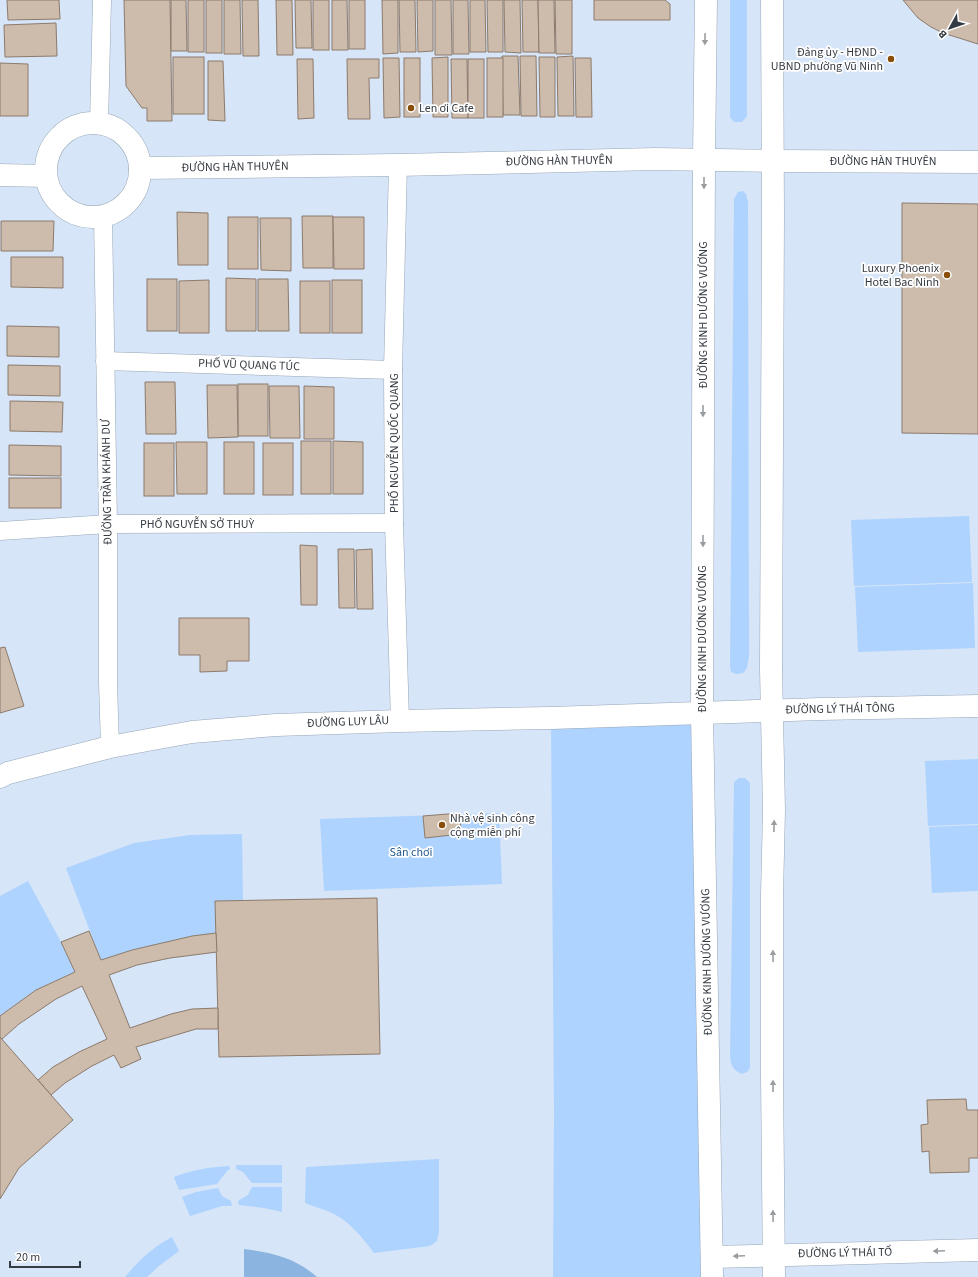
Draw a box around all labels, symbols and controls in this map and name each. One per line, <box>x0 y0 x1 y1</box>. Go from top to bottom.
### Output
north arrow <box>930 8 970 48</box>
text: B <box>935 26 951 41</box>
one-way arrow <box>702 33 709 45</box>
place label: Đảng ủy - HĐND - UBND phường Vũ Ninh <box>771 44 883 75</box>
marker: Đảng ủy - HĐND - UBND phường Vũ Ninh <box>886 54 896 64</box>
place label: Len ơi Cafe <box>419 100 474 117</box>
marker: Len ơi Cafe <box>406 103 416 113</box>
street label: ĐƯỜNG HÀN THUYÊN <box>505 152 613 170</box>
street label: ĐƯỜNG HÀN THUYÊN <box>829 153 937 170</box>
street label: ĐƯỜNG HÀN THUYÊN <box>181 158 289 176</box>
one-way arrow <box>701 177 707 190</box>
street label: ĐƯỜNG KINH DƯƠNG VƯƠNG <box>695 241 712 389</box>
place label: Luxury Phoenix Hotel Bac Ninh <box>862 260 940 291</box>
marker: Luxury Phoenix Hotel Bac Ninh <box>942 270 952 280</box>
street label: PHỐ VŨ QUANG TÚC <box>198 355 300 375</box>
street label: PHỐ NGUYỄN QUỐC QUANG <box>386 373 403 513</box>
one-way arrow <box>700 405 706 418</box>
street label: ĐƯỜNG TRẦN KHÁNH DƯ <box>97 418 117 545</box>
street label: PHỐ NGUYỄN SỞ THUỲ <box>140 516 254 533</box>
one-way arrow <box>700 535 706 548</box>
street label: ĐƯỜNG KINH DƯƠNG VƯƠNG <box>694 565 711 713</box>
street label: ĐƯỜNG LÝ THÁI TÔNG <box>785 700 895 718</box>
street label: ĐƯỜNG LUY LÂU <box>307 712 389 732</box>
place label: Nhà vệ sinh công cộng miễn phí <box>450 810 534 841</box>
marker: Nhà vệ sinh công cộng miễn phí <box>437 820 447 830</box>
one-way arrow <box>770 820 777 832</box>
park label: Sân chơi <box>390 844 432 861</box>
street label: ĐƯỜNG KINH DƯƠNG VƯƠNG <box>697 888 717 1036</box>
one-way arrow <box>770 949 776 962</box>
one-way arrow <box>769 1080 776 1092</box>
one-way arrow <box>770 1209 776 1222</box>
scale bar <box>10 1243 80 1269</box>
street label: ĐƯỜNG LÝ THÁI TỔ <box>798 1244 892 1262</box>
one-way arrow <box>932 1248 945 1254</box>
text: 20 m <box>16 1249 40 1266</box>
one-way arrow <box>732 1253 745 1259</box>

